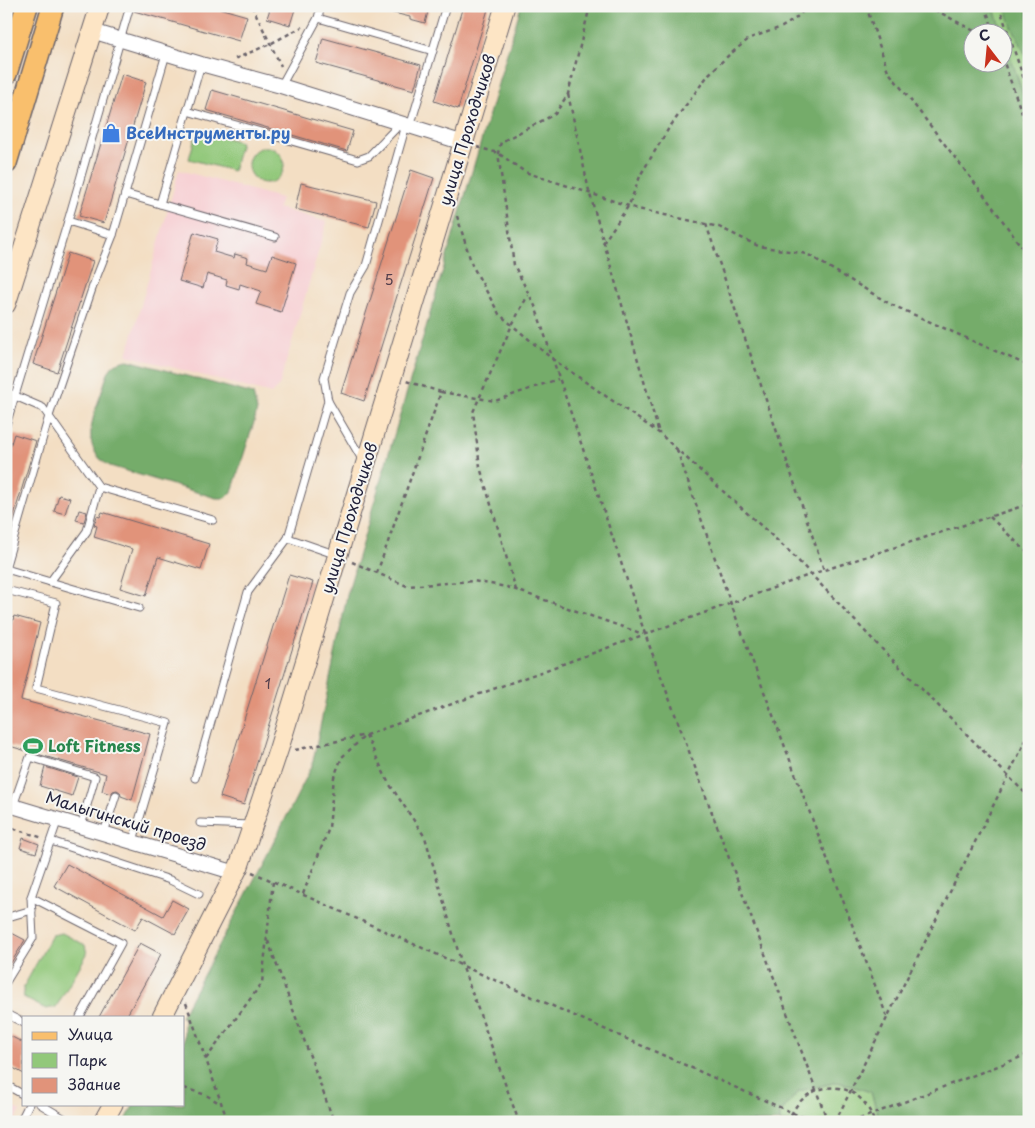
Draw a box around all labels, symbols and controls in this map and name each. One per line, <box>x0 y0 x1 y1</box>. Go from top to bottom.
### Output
north arrow <box>962 22 1012 72</box>
text: С <box>976 23 992 47</box>
street label: улица Проходчиков <box>432 51 500 208</box>
place label: ВсеИнструменты.ру <box>126 120 290 144</box>
shop icon: ВсеИнструменты.ру <box>100 122 122 144</box>
house number: 5 <box>384 269 394 290</box>
street label: улица Проходчиков <box>314 439 382 596</box>
house number: 1 <box>265 673 271 694</box>
place label: Loft Fitness <box>48 733 141 757</box>
sports icon: Loft Fitness <box>22 735 44 757</box>
street label: Малыгинский проезд <box>43 784 210 856</box>
legend <box>22 1016 185 1106</box>
text: Улица <box>68 1022 113 1045</box>
text: Парк <box>68 1048 107 1071</box>
text: Здание <box>68 1072 121 1095</box>

